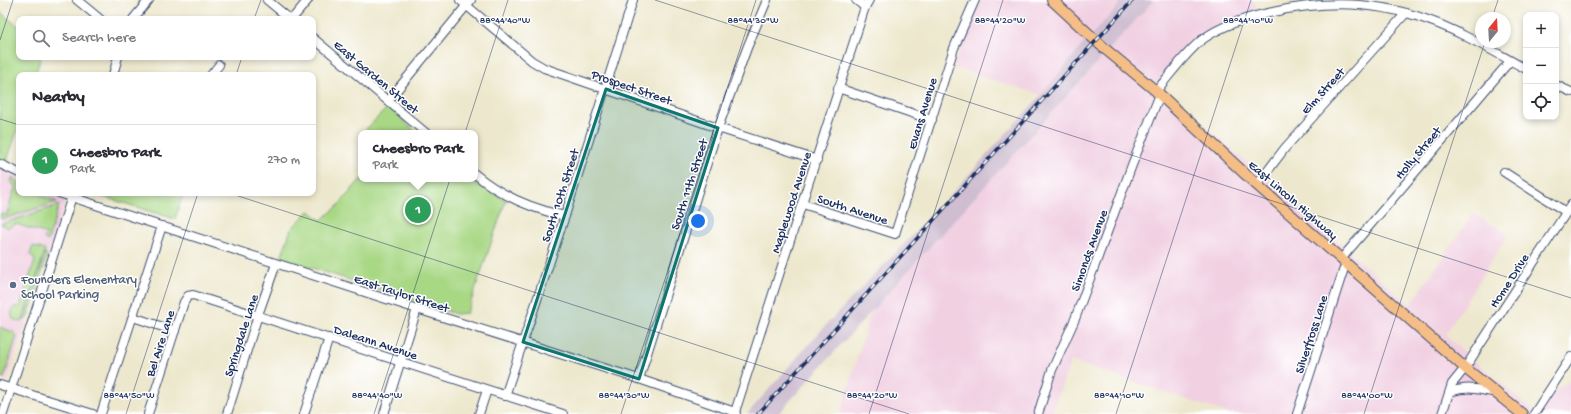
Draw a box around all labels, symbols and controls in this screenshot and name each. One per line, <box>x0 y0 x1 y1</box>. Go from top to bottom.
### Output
north arrow <box>1475 12 1511 48</box>
map controls <box>1523 12 1559 120</box>
button: + <box>1523 12 1559 48</box>
text: 88°44'40"W <box>480 15 531 27</box>
text: 88°44'30"W <box>728 15 779 27</box>
text: 88°44'20"W <box>975 15 1026 27</box>
text: 88°44'10"W <box>1223 15 1273 27</box>
search box <box>16 16 316 60</box>
icon: search <box>30 27 52 49</box>
text: Search here <box>62 29 136 47</box>
street label: East Garden Street <box>330 38 422 119</box>
button: − <box>1523 48 1559 84</box>
street label: Elm Street <box>1299 64 1350 118</box>
street label: Prospect Street <box>588 67 675 110</box>
street label: Evans Avenue <box>905 76 941 151</box>
button: locate <box>1523 84 1559 120</box>
text: Nearby <box>32 88 85 108</box>
street label: Holly Street <box>1393 123 1446 183</box>
popup <box>358 130 478 182</box>
street label: South 11th Street <box>669 136 713 232</box>
text: Cheesbro Park <box>373 140 463 158</box>
text: Cheesbro Park <box>70 144 160 162</box>
street label: South 10th Street <box>539 146 584 244</box>
street label: Maplewood Avenue <box>769 150 816 255</box>
text: 1 <box>42 153 48 168</box>
text: 270 m <box>267 153 300 168</box>
text: Park <box>373 158 398 173</box>
street label: East Lincoln Highway <box>1244 158 1341 244</box>
text: Park <box>70 162 95 177</box>
street label: South Avenue <box>815 192 890 229</box>
pin: 1 <box>405 195 431 225</box>
street label: Simonds Avenue <box>1069 208 1112 294</box>
your location <box>688 211 708 231</box>
street label: Home Drive <box>1487 251 1533 311</box>
street label: East Taylor Street <box>352 272 452 317</box>
place label: Founders Elementary School Parking <box>20 273 137 303</box>
marker: Founders Elementary School Parking <box>8 280 18 290</box>
street label: Springdale Lane <box>222 292 263 379</box>
street label: Silverfross Lane <box>1293 293 1332 376</box>
street label: Bel Aire Lane <box>143 308 179 380</box>
street label: Daleann Avenue <box>331 322 419 364</box>
text: 88°44'50"W <box>103 390 155 402</box>
text: 88°44'40"W <box>352 390 403 402</box>
text: 88°44'30"W <box>599 390 650 402</box>
text: 88°44'20"W <box>847 390 898 402</box>
text: 88°44'10"W <box>1094 390 1144 402</box>
text: 88°44'00"W <box>1341 390 1393 402</box>

